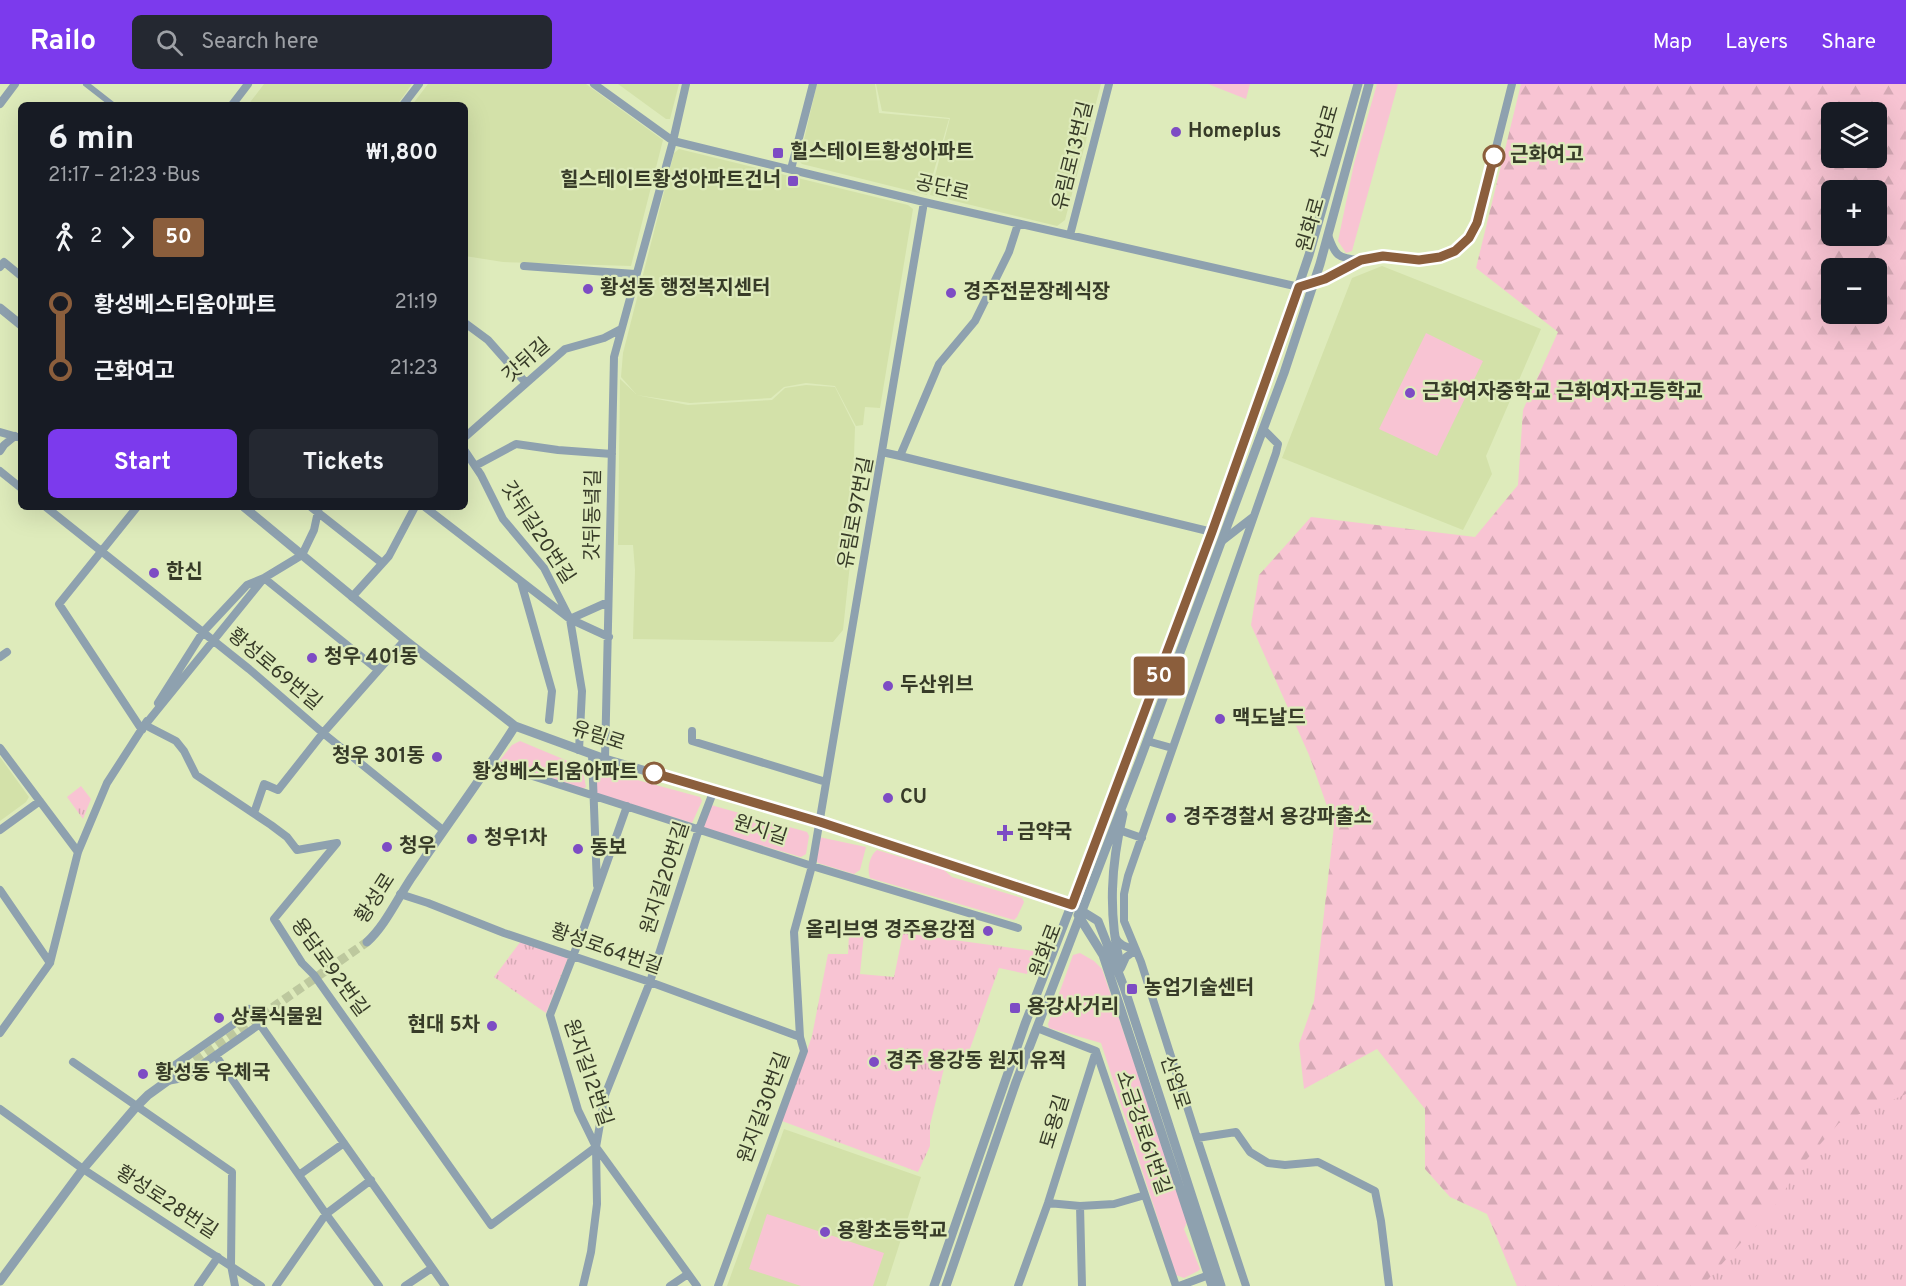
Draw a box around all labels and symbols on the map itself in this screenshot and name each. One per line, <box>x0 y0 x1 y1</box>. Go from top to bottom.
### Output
street label: 유림로13번길 <box>1048 99 1100 213</box>
street label: 산업로 <box>1306 102 1346 162</box>
place label: Homeplus <box>1188 119 1281 145</box>
marker: Homeplus <box>1169 125 1183 139</box>
place label: 힐스테이트황성아파트 <box>790 140 974 166</box>
place label: 근화여고 <box>1510 143 1584 169</box>
marker: 근화여고 <box>1483 145 1505 167</box>
marker: 힐스테이트황성아파트 <box>771 146 785 160</box>
place label: 힐스테이트황성아파트건너 <box>560 168 781 194</box>
street label: 공단로 <box>912 170 972 208</box>
marker: 힐스테이트황성아파트건너 <box>786 174 800 188</box>
street label: 원화로 <box>1292 195 1332 255</box>
place label: 황성동 행정복지센터 <box>600 276 771 302</box>
place label: 경주전문장례식장 <box>963 280 1110 306</box>
marker: 황성동 행정복지센터 <box>581 282 595 296</box>
marker: 경주전문장례식장 <box>944 286 958 300</box>
street label: 갓뒤길 <box>498 333 556 389</box>
place label: 근화여자중학교 근화여자고등학교 <box>1422 380 1703 406</box>
marker: 근화여자중학교 근화여자고등학교 <box>1403 386 1417 400</box>
street label: 유림로97번길 <box>833 455 881 571</box>
street label: 갓뒤동녘길 <box>580 469 608 561</box>
street label: 갓뒤길20번길 <box>494 477 580 589</box>
place label: 한신 <box>166 560 203 586</box>
marker: 한신 <box>147 566 161 580</box>
street label: 황성로69번길 <box>222 623 326 717</box>
place label: 청우 401동 <box>324 645 418 671</box>
marker: 청우 401동 <box>305 651 319 665</box>
line badge: 50 <box>1132 656 1186 696</box>
place label: 두산위브 <box>900 673 974 699</box>
marker: 두산위브 <box>881 679 895 693</box>
place label: 맥도날드 <box>1232 706 1306 732</box>
marker: 맥도날드 <box>1213 712 1227 726</box>
street label: 유림로 <box>568 716 628 758</box>
place label: 청우 301동 <box>332 744 425 770</box>
marker: 청우 301동 <box>430 750 444 764</box>
place label: 황성베스티움아파트 <box>472 760 638 786</box>
marker: 황성베스티움아파트 <box>643 762 665 784</box>
place label: CU <box>900 785 927 811</box>
marker: CU <box>881 791 895 805</box>
place label: 경주경찰서 용강파출소 <box>1183 805 1372 831</box>
street label: 원지길 <box>730 810 790 852</box>
marker: 경주경찰서 용강파출소 <box>1164 811 1178 825</box>
street label: 원지길20번길 <box>636 818 696 938</box>
place label: 금약국 <box>1017 820 1072 846</box>
place label: 청우1차 <box>484 826 548 852</box>
marker: 금약국 <box>998 826 1012 840</box>
marker: 청우1차 <box>465 832 479 846</box>
place label: 청우 <box>399 834 436 860</box>
place label: 동보 <box>590 836 627 862</box>
marker: 청우 <box>380 840 394 854</box>
marker: 동보 <box>571 842 585 856</box>
street label: 황성로 <box>350 869 402 929</box>
street label: 용담로92번길 <box>284 913 374 1023</box>
place label: 올리브영 경주용강점 <box>805 918 976 944</box>
street label: 황성로64번길 <box>547 919 665 981</box>
street label: 원화로 <box>1025 921 1069 981</box>
marker: 올리브영 경주용강점 <box>981 924 995 938</box>
place label: 농업기술센터 <box>1144 976 1254 1002</box>
marker: 농업기술센터 <box>1125 982 1139 996</box>
place label: 용강사거리 <box>1027 995 1119 1021</box>
marker: 용강사거리 <box>1008 1001 1022 1015</box>
place label: 상록식물원 <box>231 1005 323 1031</box>
marker: 상록식물원 <box>212 1011 226 1025</box>
place label: 현대 5차 <box>408 1013 481 1039</box>
street label: 원지길12번길 <box>557 1016 617 1130</box>
marker: 현대 5차 <box>485 1019 499 1033</box>
street label: 원지길30번길 <box>733 1049 797 1167</box>
place label: 경주 용강동 원지 유적 <box>886 1049 1067 1075</box>
street label: 산업로 <box>1153 1053 1195 1113</box>
marker: 경주 용강동 원지 유적 <box>867 1055 881 1069</box>
place label: 황성동 우체국 <box>155 1061 270 1087</box>
marker: 황성동 우체국 <box>136 1067 150 1081</box>
street label: 소금강로61번길 <box>1109 1067 1175 1199</box>
street label: 토용길 <box>1035 1092 1077 1152</box>
street label: 황성로28번길 <box>110 1160 222 1246</box>
place label: 용황초등학교 <box>837 1219 947 1245</box>
marker: 용황초등학교 <box>818 1225 832 1239</box>

